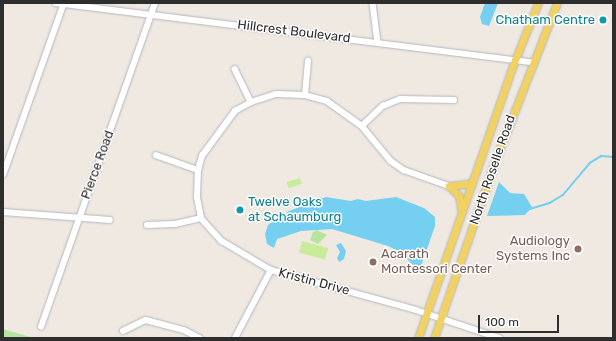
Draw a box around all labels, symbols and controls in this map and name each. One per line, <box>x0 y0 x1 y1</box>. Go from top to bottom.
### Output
place label: Chatham Centre <box>495 12 595 28</box>
marker: Chatham Centre <box>598 15 608 25</box>
street label: Hillcrest Boulevard <box>237 17 351 47</box>
street label: North Roselle Road <box>467 113 519 227</box>
street label: Pierce Road <box>78 128 118 202</box>
place label: Twelve Oaks at Schaumburg <box>248 195 341 226</box>
marker: Twelve Oaks at Schaumburg <box>235 205 245 215</box>
place label: Audiology Systems Inc <box>496 234 570 265</box>
marker: Audiology Systems Inc <box>573 244 583 254</box>
place label: Acarath Montessori Center <box>381 247 492 278</box>
marker: Acarath Montessori Center <box>368 257 378 267</box>
street label: Kristin Drive <box>277 265 351 299</box>
scale bar <box>480 307 561 333</box>
text: 100 m <box>485 315 519 329</box>

